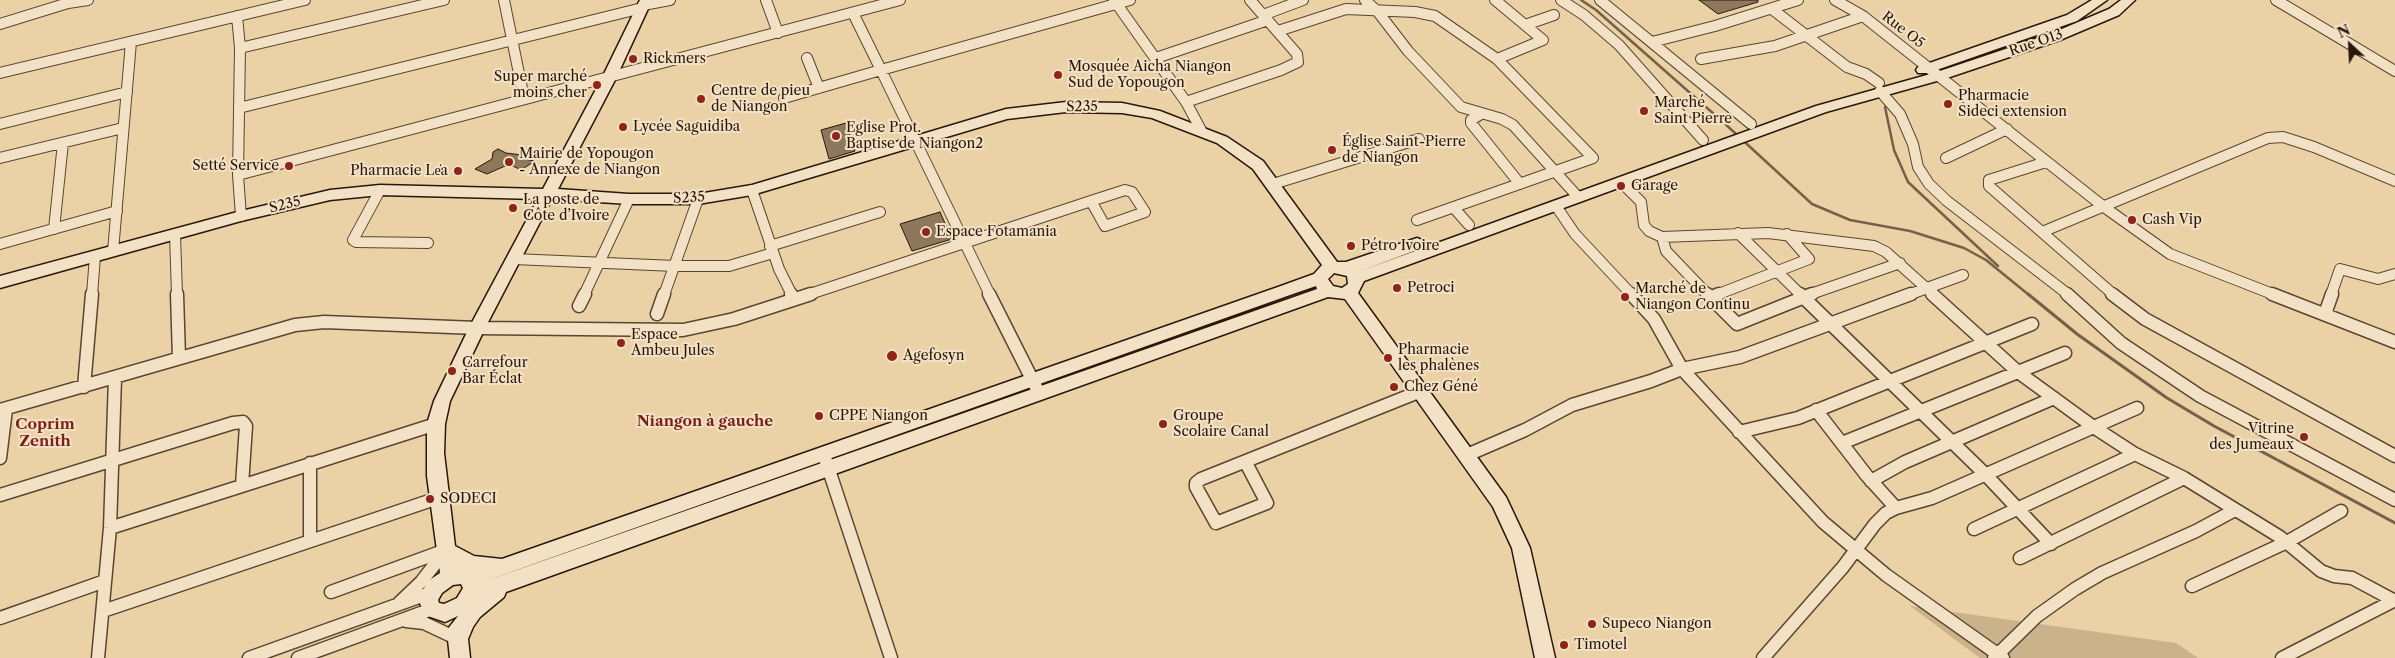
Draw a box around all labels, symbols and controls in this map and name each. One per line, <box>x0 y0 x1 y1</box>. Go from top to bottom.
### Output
street label: Rue O5 <box>1878 8 1928 52</box>
north arrow <box>2325 20 2375 70</box>
text: N <box>2334 21 2353 42</box>
street label: Rue O13 <box>2007 26 2065 60</box>
place label: Rickmers <box>643 51 706 67</box>
marker: Rickmers <box>627 53 639 65</box>
place label: Mosquée Aicha Niangon Sud de Yopougon <box>1068 59 1231 92</box>
place label: Super marché moins cher <box>494 69 587 102</box>
marker: Mosquée Aicha Niangon Sud de Yopougon <box>1052 69 1064 81</box>
marker: Super marché moins cher <box>591 79 603 91</box>
place label: Centre de pieu de Niangon <box>711 83 810 115</box>
place label: Pharmacie Sideci extension <box>1958 88 2067 120</box>
marker: Centre de pieu de Niangon <box>695 93 707 105</box>
place label: Marché Saint Pierre <box>1654 95 1732 128</box>
street label: S235 <box>1066 98 1098 116</box>
marker: Pharmacie Sideci extension <box>1942 98 1954 110</box>
marker: Marché Saint Pierre <box>1638 105 1650 117</box>
place label: Lycée Saguidiba <box>633 119 740 135</box>
place label: Eglise Prot. Baptise de Niangon2 <box>846 120 983 152</box>
marker: Lycée Saguidiba <box>617 121 629 133</box>
marker: Eglise Prot. Baptise de Niangon2 <box>830 130 842 142</box>
place label: Église Saint-Pierre de Niangon <box>1342 134 1466 166</box>
marker: Église Saint-Pierre de Niangon <box>1326 144 1338 156</box>
place label: Mairie de Yopougon - Annexe de Niangon <box>519 146 660 178</box>
marker: Mairie de Yopougon - Annexe de Niangon <box>503 156 515 168</box>
place label: Setté Service <box>192 158 279 174</box>
marker: Setté Service <box>283 160 295 172</box>
place label: Pharmacie Le̓a <box>350 163 448 179</box>
marker: Pharmacie Le̓a <box>452 165 464 177</box>
place label: Garage <box>1631 178 1678 194</box>
marker: Garage <box>1615 180 1627 192</box>
street label: S235 <box>673 189 705 207</box>
place label: La poste de Côte d’Ivoire <box>523 192 609 224</box>
street label: S235 <box>268 193 302 217</box>
marker: La poste de Côte d’Ivoire <box>507 202 519 214</box>
place label: Cash Vip <box>2142 212 2202 228</box>
marker: Cash Vip <box>2126 214 2138 226</box>
place label: Espace Fotamania <box>936 224 1057 240</box>
marker: Espace Fotamania <box>920 226 932 238</box>
place label: Pétro Ivoire <box>1361 238 1439 254</box>
marker: Pétro Ivoire <box>1345 240 1357 252</box>
place label: Petroci <box>1407 280 1455 296</box>
place label: Marché de Niangon Continu <box>1635 281 1750 314</box>
marker: Petroci <box>1391 282 1403 294</box>
marker: Marché de Niangon Continu <box>1619 291 1631 303</box>
place label: Espace Ambeu Jules <box>631 327 715 360</box>
marker: Espace Ambeu Jules <box>615 337 627 349</box>
place label: Pharmacie les phalènes <box>1398 342 1479 374</box>
place label: Agefosyn <box>903 348 964 364</box>
marker: Agefosyn <box>885 349 899 363</box>
marker: Pharmacie les phalènes <box>1382 352 1394 364</box>
place label: Carrefour Bar Éclat <box>462 355 528 388</box>
marker: Carrefour Bar Éclat <box>446 365 458 377</box>
place label: Chez Géné <box>1404 379 1478 395</box>
marker: Chez Géné <box>1388 381 1400 393</box>
place label: CPPE Niangon <box>829 408 928 424</box>
place label: Groupe Scolaire Canal <box>1173 408 1269 441</box>
marker: CPPE Niangon <box>813 410 825 422</box>
district label: Niangon à gauche <box>637 413 773 431</box>
district label: Coprim Zenith <box>15 416 75 451</box>
marker: Groupe Scolaire Canal <box>1157 418 1169 430</box>
place label: Vitrine des Jumeaux <box>2209 421 2294 454</box>
marker: Vitrine des Jumeaux <box>2298 431 2310 443</box>
place label: SODECI <box>440 491 497 507</box>
marker: SODECI <box>424 493 436 505</box>
place label: Supeco Niangon <box>1602 616 1712 632</box>
marker: Supeco Niangon <box>1586 618 1598 630</box>
place label: Timotel <box>1574 637 1627 653</box>
marker: Timotel <box>1558 639 1570 651</box>

